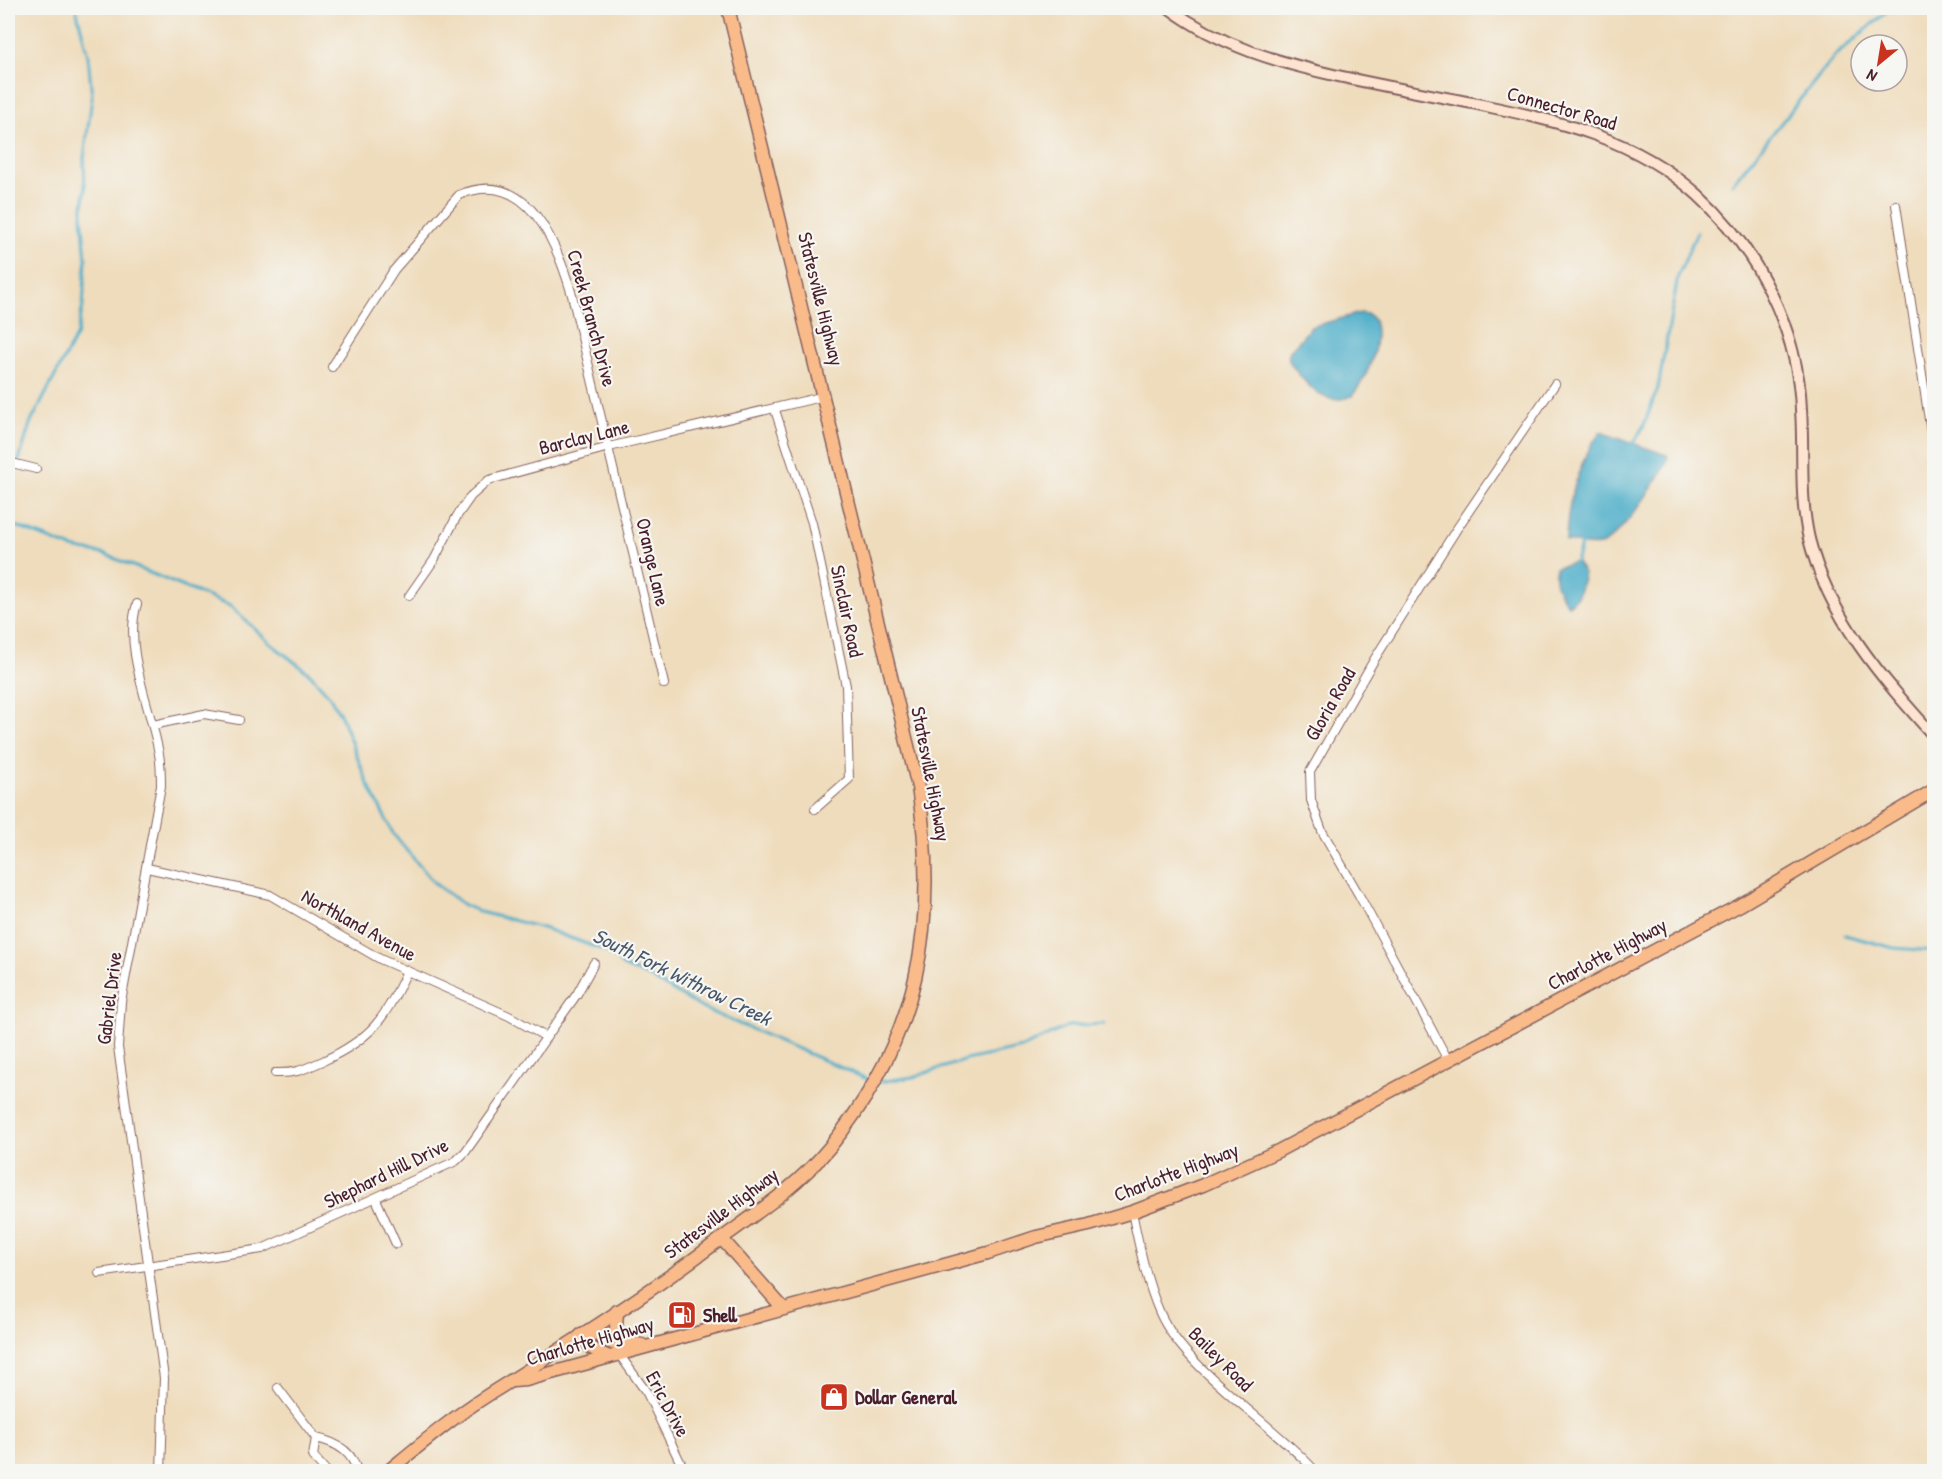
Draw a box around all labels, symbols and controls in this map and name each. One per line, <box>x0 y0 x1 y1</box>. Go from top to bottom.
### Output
north arrow <box>1849 33 1909 93</box>
text: N <box>1862 64 1881 88</box>
street label: Connector Road <box>1504 79 1620 136</box>
street label: Statesville Highway <box>792 229 851 369</box>
street label: Creek Branch Drive <box>561 246 624 389</box>
street label: Barclay Lane <box>536 412 632 461</box>
street label: Orange Lane <box>630 515 677 609</box>
street label: Sinclair Road <box>825 563 870 659</box>
street label: Gloria Road <box>1298 662 1361 745</box>
street label: Statesville Highway <box>905 704 958 844</box>
street label: Northland Avenue <box>297 882 421 967</box>
street label: Charlotte Highway <box>1542 911 1671 996</box>
water label: South Fork Withrow Creek <box>588 921 778 1033</box>
street label: Gabriel Drive <box>89 950 128 1046</box>
street label: Shephard Hill Drive <box>319 1131 452 1214</box>
street label: Charlotte Highway <box>1110 1135 1242 1208</box>
street label: Statesville Highway <box>658 1161 783 1265</box>
fuel station icon: Shell <box>666 1299 698 1331</box>
place label: Shell <box>703 1301 739 1328</box>
street label: Charlotte Highway <box>523 1309 657 1372</box>
street label: Bailey Road <box>1183 1320 1260 1397</box>
street label: Eric Drive <box>640 1366 697 1441</box>
shop icon: Dollar General <box>818 1381 850 1413</box>
place label: Dollar General <box>855 1383 957 1410</box>

